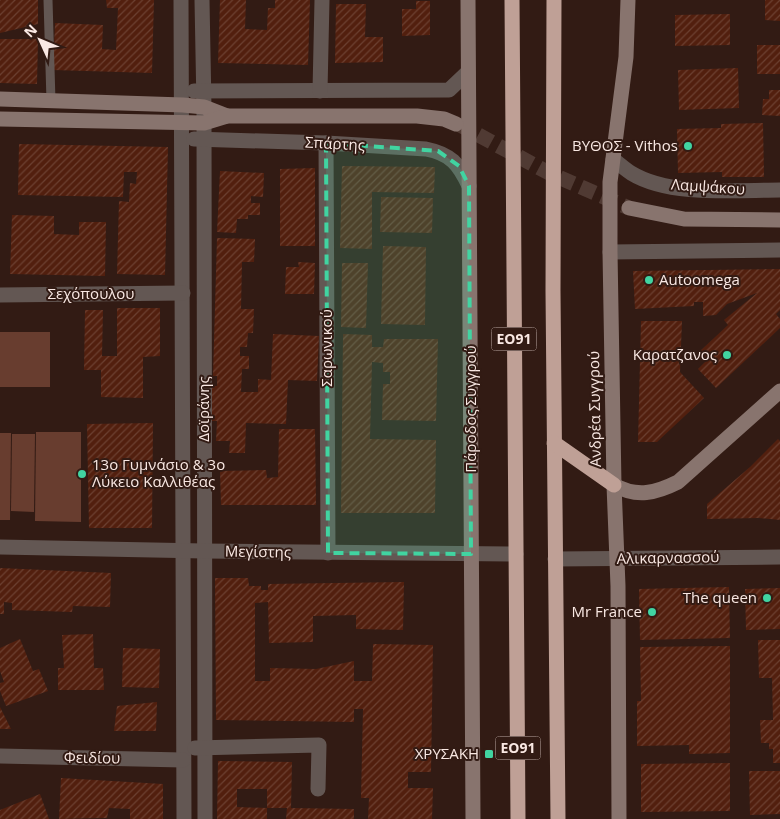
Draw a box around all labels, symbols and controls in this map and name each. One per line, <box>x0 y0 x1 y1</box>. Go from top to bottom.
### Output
north arrow <box>15 15 65 65</box>
text: N <box>19 20 41 41</box>
street label: Σπάρτης <box>305 131 366 155</box>
place label: ΒΥΘΟΣ - Vithos <box>572 135 678 155</box>
marker: ΒΥΘΟΣ - Vithos <box>682 140 694 152</box>
street label: Λαμψάκου <box>670 173 746 199</box>
place label: Autoomega <box>659 269 740 289</box>
marker: Autoomega <box>643 274 655 286</box>
street label: Σεχόπουλου <box>48 283 134 303</box>
street label: Σαρωνικού <box>316 309 336 387</box>
road number: ΕΟ91 <box>492 328 536 350</box>
place label: Καρατζανος <box>633 344 717 364</box>
street label: Πάροδος Συγγρού <box>460 345 480 473</box>
marker: Καρατζανος <box>721 349 733 361</box>
street label: Ανδρέα Συγγρού <box>583 351 605 467</box>
street label: Δοϊράνης <box>193 376 213 442</box>
place label: 13ο Γυμνάσιο & 3ο Λύκειο Καλλιθέας <box>92 454 225 491</box>
marker: 13ο Γυμνάσιο & 3ο Λύκειο Καλλιθέας <box>76 468 88 480</box>
street label: Μεγίστης <box>225 540 291 562</box>
street label: Αλικαρνασσού <box>617 546 719 568</box>
place label: The queen <box>683 587 757 607</box>
marker: The queen <box>761 592 773 604</box>
place label: Mr France <box>571 601 642 621</box>
marker: Mr France <box>646 606 658 618</box>
road number: ΕΟ91 <box>496 736 540 760</box>
place label: ΧΡΥΣΑΚΗ <box>415 743 479 763</box>
street label: Φειδίου <box>64 747 120 767</box>
marker: ΧΡΥΣΑΚΗ <box>483 748 495 760</box>

